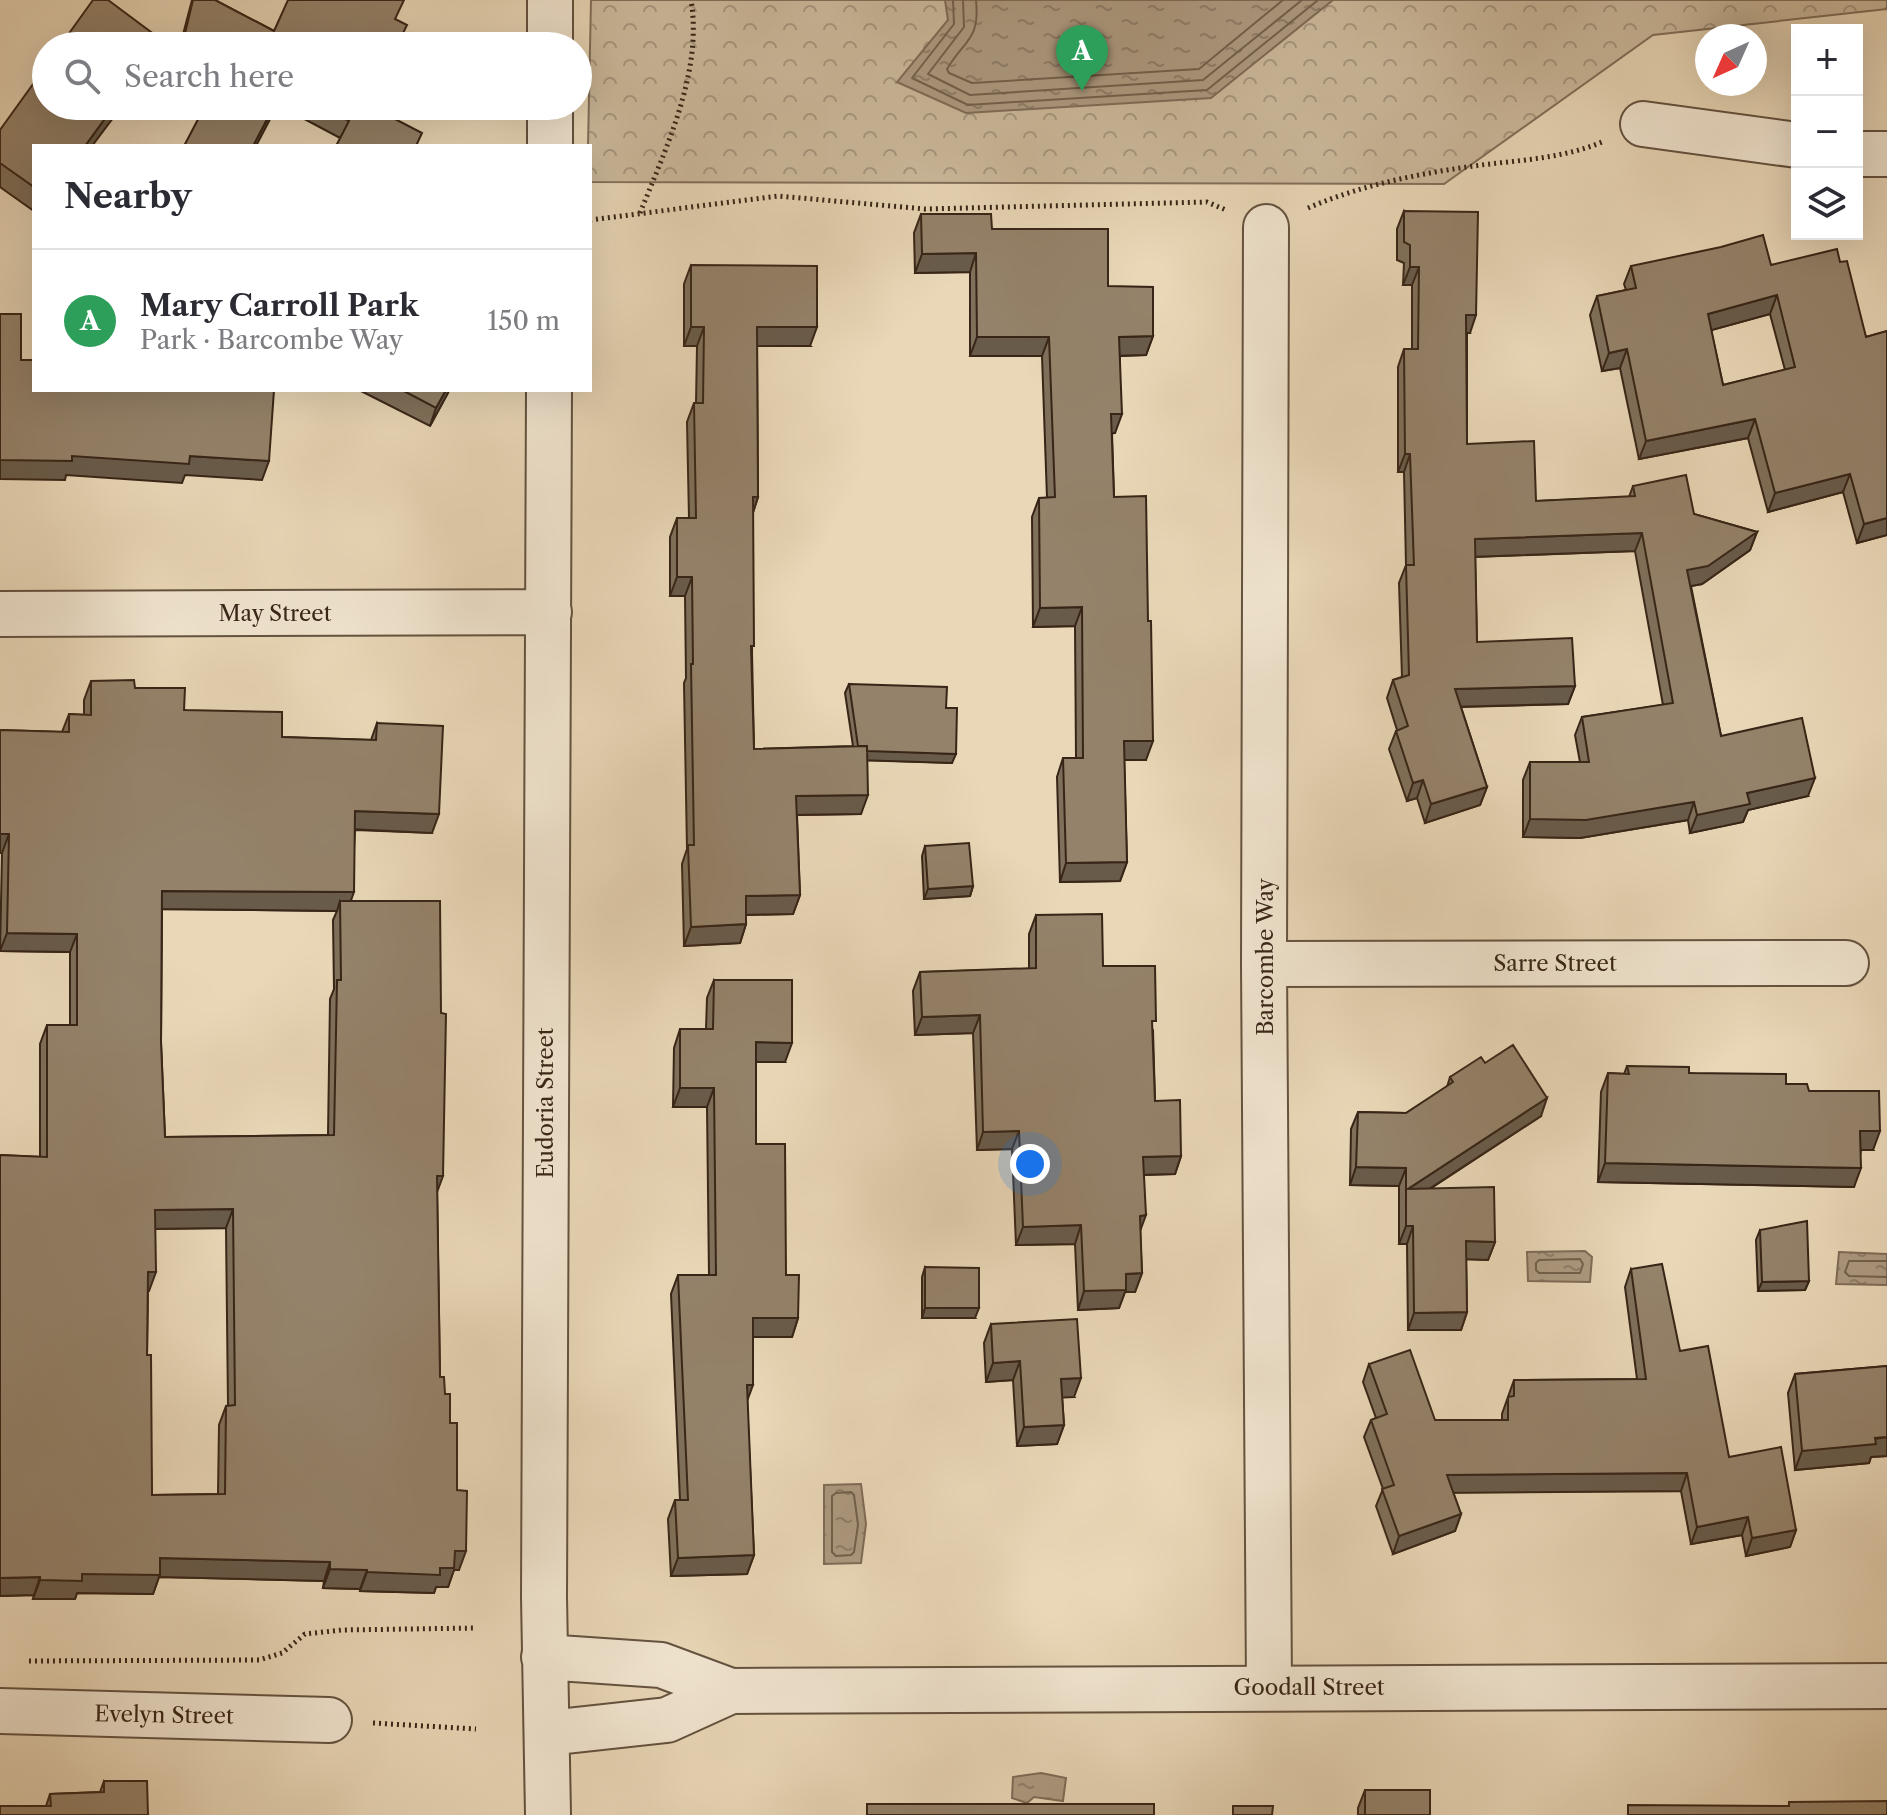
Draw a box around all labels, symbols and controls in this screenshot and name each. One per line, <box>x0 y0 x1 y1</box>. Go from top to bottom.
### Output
north arrow <box>1695 24 1767 96</box>
map controls <box>1791 24 1863 240</box>
button: + <box>1791 24 1863 96</box>
pin: A <box>1056 25 1108 91</box>
search box <box>32 32 592 120</box>
icon: search <box>60 54 104 98</box>
text: Search here <box>124 58 294 95</box>
button: − <box>1791 96 1863 168</box>
button: layers <box>1791 168 1863 240</box>
text: Nearby <box>64 175 192 217</box>
text: Mary Carroll Park <box>140 287 419 324</box>
text: A <box>80 305 100 337</box>
text: 150 m <box>487 305 560 337</box>
text: Park · Barcombe Way <box>140 324 403 356</box>
street label: May Street <box>219 600 332 627</box>
street label: Barcombe Way <box>1252 878 1279 1036</box>
street label: Sarre Street <box>1493 950 1617 977</box>
street label: Eudoria Street <box>532 1027 559 1179</box>
your location <box>1010 1144 1050 1184</box>
street label: Goodall Street <box>1234 1674 1385 1701</box>
street label: Evelyn Street <box>94 1700 234 1730</box>

